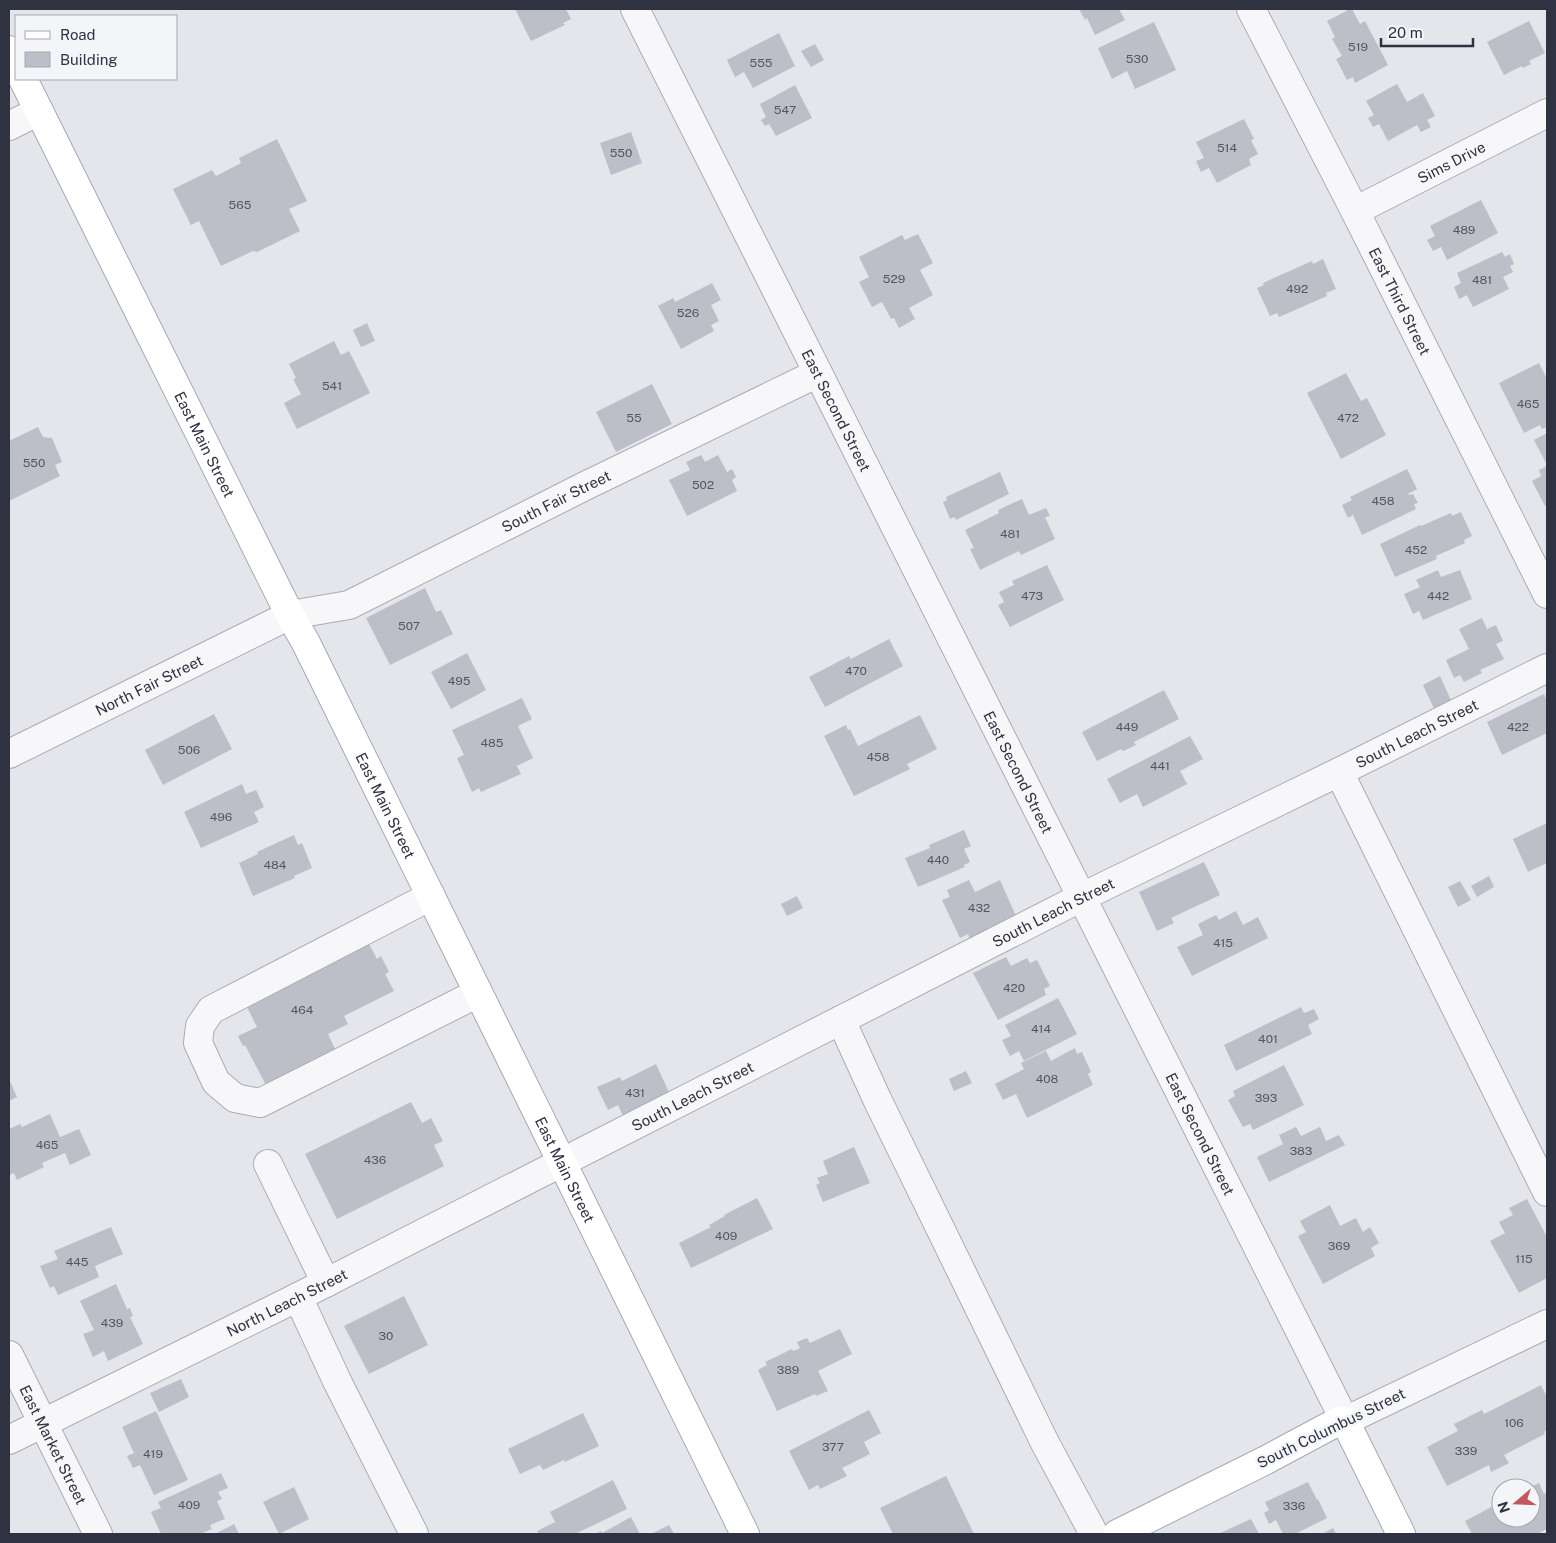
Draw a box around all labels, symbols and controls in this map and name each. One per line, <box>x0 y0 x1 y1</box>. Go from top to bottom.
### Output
legend <box>15 15 178 80</box>
scale bar <box>1381 15 1474 47</box>
text: 20 m <box>1388 24 1423 41</box>
text: Road <box>60 26 96 43</box>
house number: 519 <box>1348 40 1368 54</box>
text: Building <box>60 51 118 68</box>
house number: 530 <box>1126 52 1148 66</box>
house number: 555 <box>749 56 773 70</box>
house number: 547 <box>774 103 796 117</box>
street label: Sims Drive <box>1414 138 1488 186</box>
house number: 514 <box>1217 141 1238 155</box>
house number: 550 <box>610 146 632 160</box>
house number: 565 <box>229 198 252 212</box>
house number: 489 <box>1453 223 1475 237</box>
street label: East Third Street <box>1366 245 1434 358</box>
house number: 529 <box>883 272 905 286</box>
house number: 481 <box>1472 273 1492 287</box>
house number: 492 <box>1286 282 1308 296</box>
house number: 526 <box>677 306 699 320</box>
street label: East Second Street <box>799 346 875 474</box>
house number: 541 <box>322 379 342 393</box>
street label: East Main Street <box>171 389 238 500</box>
house number: 465 <box>1517 397 1540 411</box>
house number: 55 <box>626 411 642 425</box>
house number: 472 <box>1337 411 1359 425</box>
house number: 550 <box>23 456 45 470</box>
street label: South Fair Street <box>499 466 613 535</box>
house number: 502 <box>692 478 714 492</box>
house number: 458 <box>1372 494 1395 508</box>
house number: 481 <box>1000 527 1020 541</box>
house number: 452 <box>1405 543 1427 557</box>
house number: 473 <box>1021 589 1043 603</box>
house number: 442 <box>1427 589 1449 603</box>
house number: 507 <box>398 619 420 633</box>
street label: North Fair Street <box>92 651 206 719</box>
house number: 470 <box>845 664 867 678</box>
house number: 495 <box>448 674 471 688</box>
street label: South Leach Street <box>1352 695 1481 771</box>
street label: East Second Street <box>981 708 1057 836</box>
house number: 449 <box>1116 720 1138 734</box>
house number: 422 <box>1507 720 1529 734</box>
house number: 485 <box>481 736 504 750</box>
house number: 506 <box>178 743 200 757</box>
street label: East Main Street <box>353 750 419 861</box>
house number: 458 <box>867 750 890 764</box>
house number: 441 <box>1150 759 1170 773</box>
house number: 496 <box>210 810 232 824</box>
house number: 440 <box>927 853 949 867</box>
house number: 484 <box>264 858 287 872</box>
street label: South Leach Street <box>989 874 1117 950</box>
house number: 432 <box>968 901 990 915</box>
house number: 415 <box>1213 936 1233 950</box>
house number: 420 <box>1003 981 1025 995</box>
house number: 464 <box>291 1003 314 1017</box>
house number: 414 <box>1031 1022 1051 1036</box>
house number: 401 <box>1258 1032 1278 1046</box>
street label: South Leach Street <box>628 1058 756 1134</box>
street label: East Second Street <box>1163 1070 1239 1198</box>
house number: 408 <box>1036 1072 1059 1086</box>
house number: 431 <box>625 1086 645 1100</box>
house number: 393 <box>1255 1091 1277 1105</box>
street label: East Main Street <box>532 1114 599 1225</box>
house number: 465 <box>36 1138 59 1152</box>
house number: 383 <box>1290 1144 1312 1158</box>
house number: 436 <box>364 1153 386 1167</box>
house number: 409 <box>715 1229 737 1243</box>
house number: 369 <box>1328 1239 1350 1253</box>
house number: 115 <box>1515 1252 1533 1266</box>
house number: 445 <box>66 1255 89 1269</box>
street label: North Leach Street <box>224 1265 350 1340</box>
house number: 439 <box>101 1316 123 1330</box>
house number: 30 <box>379 1329 393 1343</box>
house number: 389 <box>777 1363 799 1377</box>
street label: East Market Street <box>17 1382 90 1507</box>
street label: South Columbus Street <box>1254 1385 1408 1471</box>
house number: 106 <box>1504 1416 1524 1430</box>
house number: 377 <box>822 1440 844 1454</box>
house number: 339 <box>1455 1444 1477 1458</box>
house number: 419 <box>143 1447 163 1461</box>
north arrow <box>1491 1478 1541 1528</box>
house number: 409 <box>178 1498 200 1512</box>
house number: 336 <box>1283 1499 1305 1513</box>
text: N <box>1494 1499 1513 1515</box>

